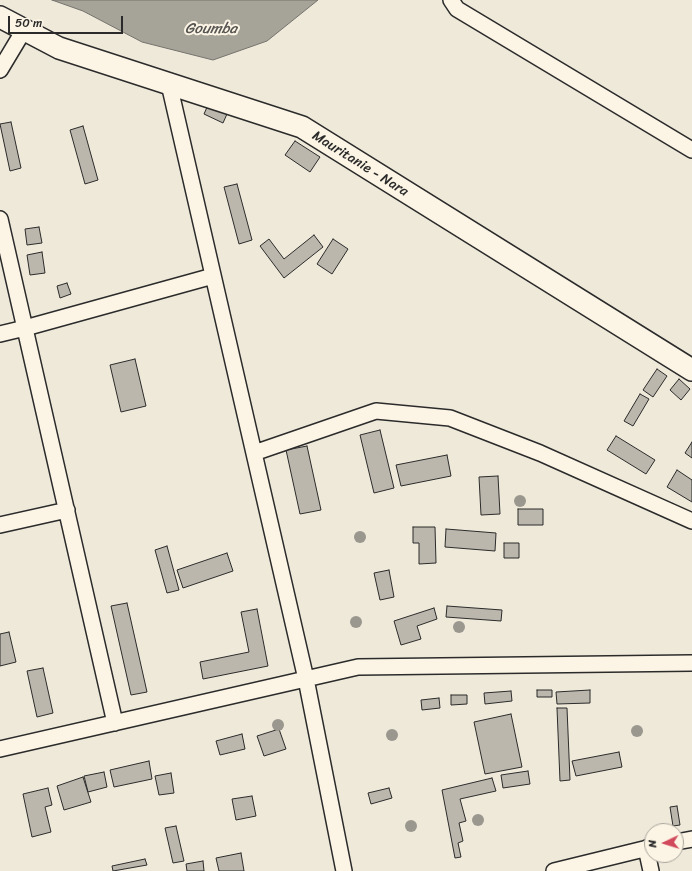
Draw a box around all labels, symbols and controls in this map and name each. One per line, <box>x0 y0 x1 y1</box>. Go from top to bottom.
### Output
scale bar <box>10 8 125 34</box>
text: 50 m <box>15 12 42 34</box>
water label: Goumba <box>185 20 237 38</box>
street label: Mauritanie - Nara <box>309 128 411 200</box>
north arrow <box>644 823 684 863</box>
text: N <box>643 839 662 848</box>

